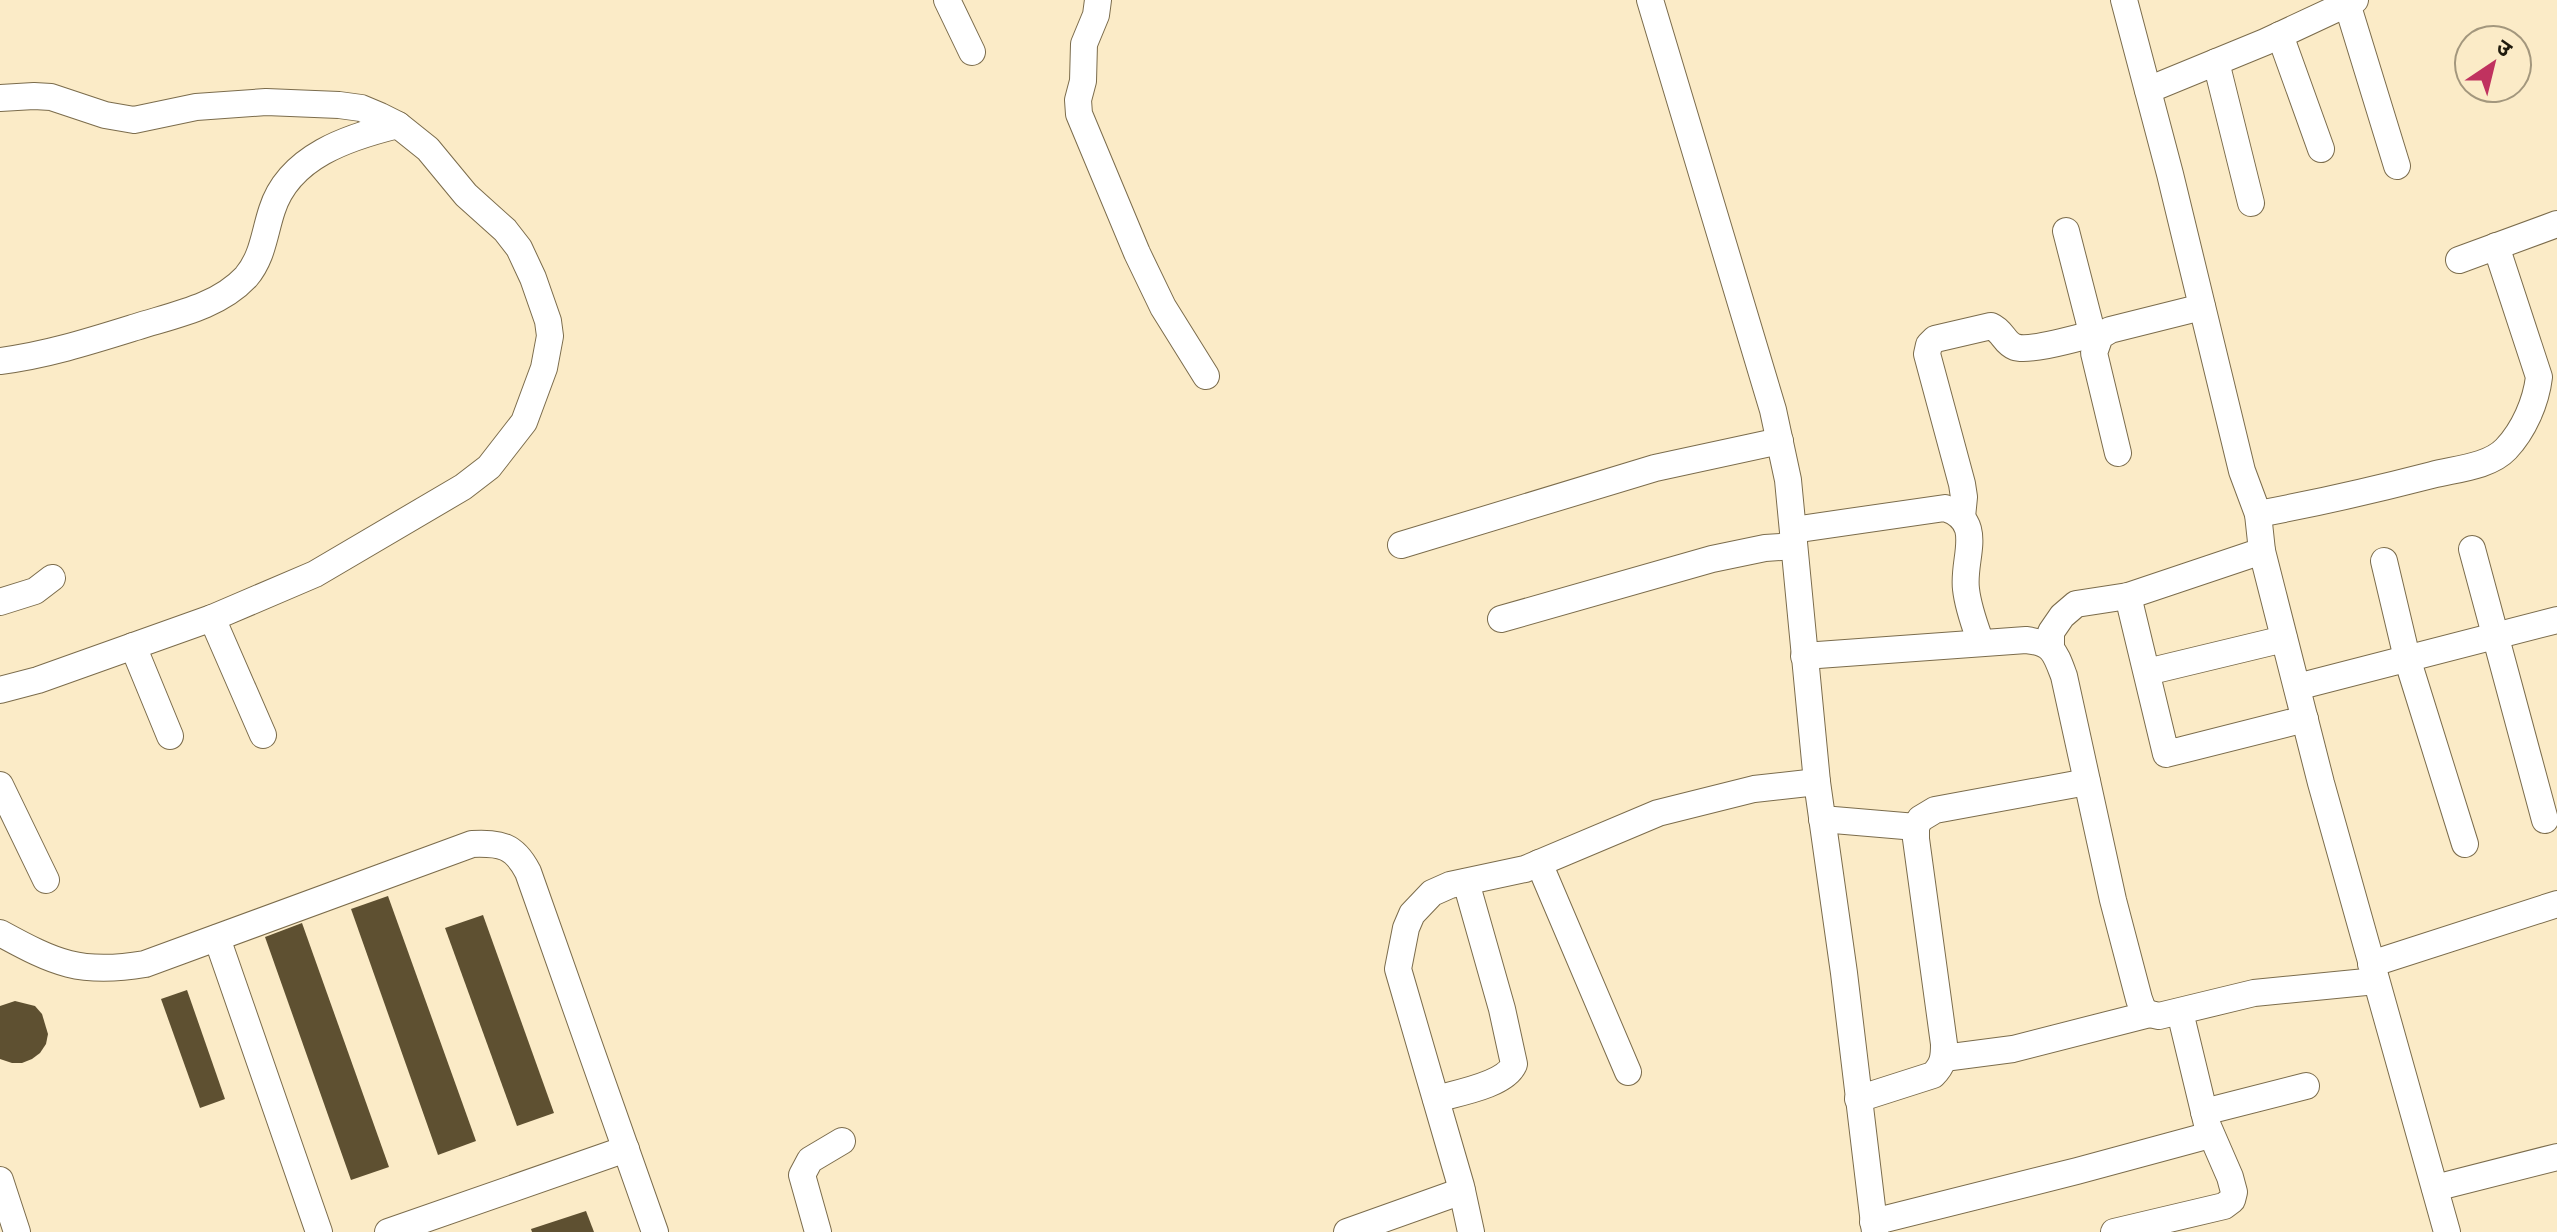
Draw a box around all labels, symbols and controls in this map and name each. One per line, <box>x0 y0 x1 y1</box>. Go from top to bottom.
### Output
north arrow <box>2453 24 2533 104</box>
text: उ <box>2489 32 2519 67</box>

